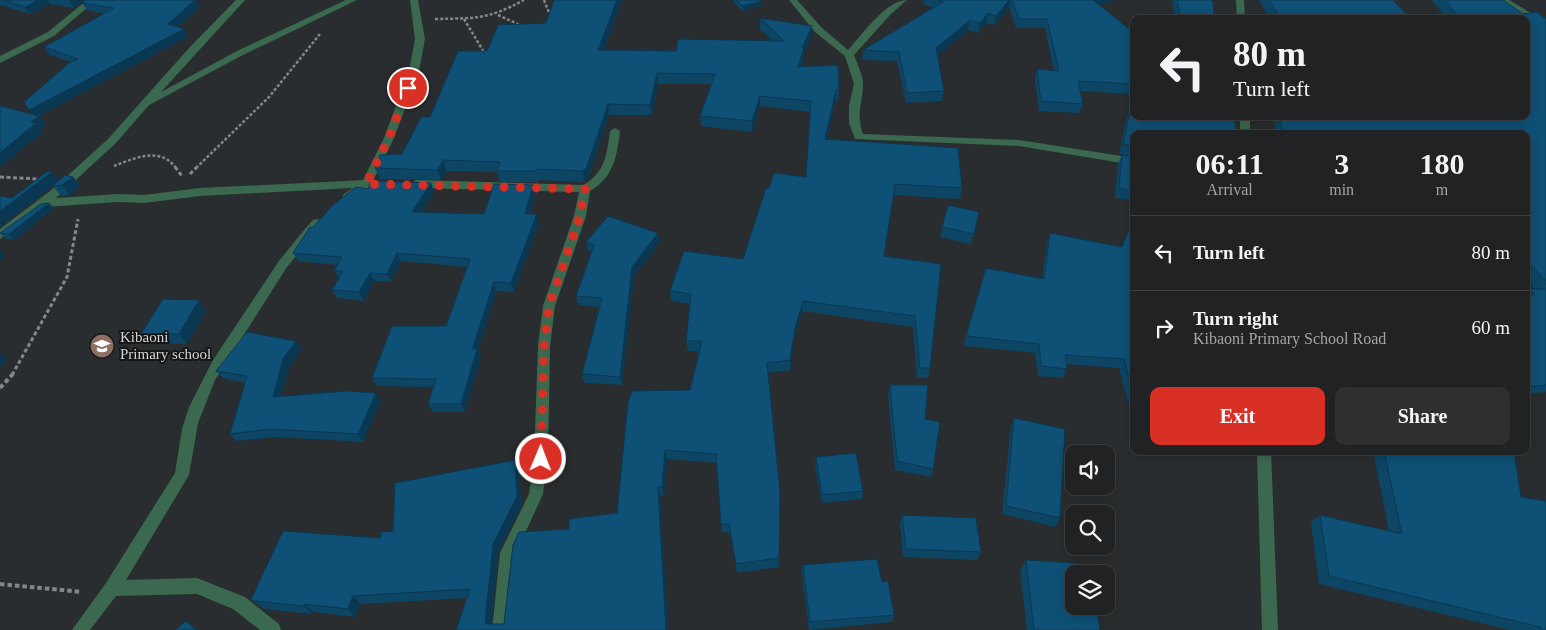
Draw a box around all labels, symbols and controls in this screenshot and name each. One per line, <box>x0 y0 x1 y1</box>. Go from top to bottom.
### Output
icon: left <box>1150 35 1215 100</box>
text: 80 m <box>1233 35 1306 74</box>
pin <box>387 67 429 109</box>
icon: arrive <box>394 74 422 102</box>
text: Turn left <box>1233 76 1310 101</box>
text: 06:11 <box>1195 147 1264 180</box>
text: 3 <box>1334 147 1349 180</box>
text: 180 <box>1420 147 1465 180</box>
text: Arrival <box>1207 181 1253 198</box>
text: min <box>1329 181 1354 198</box>
text: m <box>1436 181 1448 198</box>
icon: left <box>1150 239 1178 267</box>
text: Turn left <box>1193 242 1265 263</box>
text: 80 m <box>1471 242 1510 263</box>
text: Turn right <box>1193 308 1278 329</box>
icon: right <box>1150 314 1178 342</box>
text: 60 m <box>1471 317 1510 338</box>
place label: Kibaoni Primary school <box>120 329 211 362</box>
text: Kibaoni Primary School Road <box>1193 330 1386 347</box>
school or university icon: Kibaoni Primary school <box>89 333 115 359</box>
button: Exit <box>1150 387 1325 445</box>
button: Share <box>1335 387 1510 445</box>
position arrow <box>514 432 566 484</box>
map controls <box>1065 445 1115 615</box>
button: sound <box>1065 445 1115 495</box>
button: search <box>1065 505 1115 555</box>
button: layers <box>1065 565 1115 615</box>

